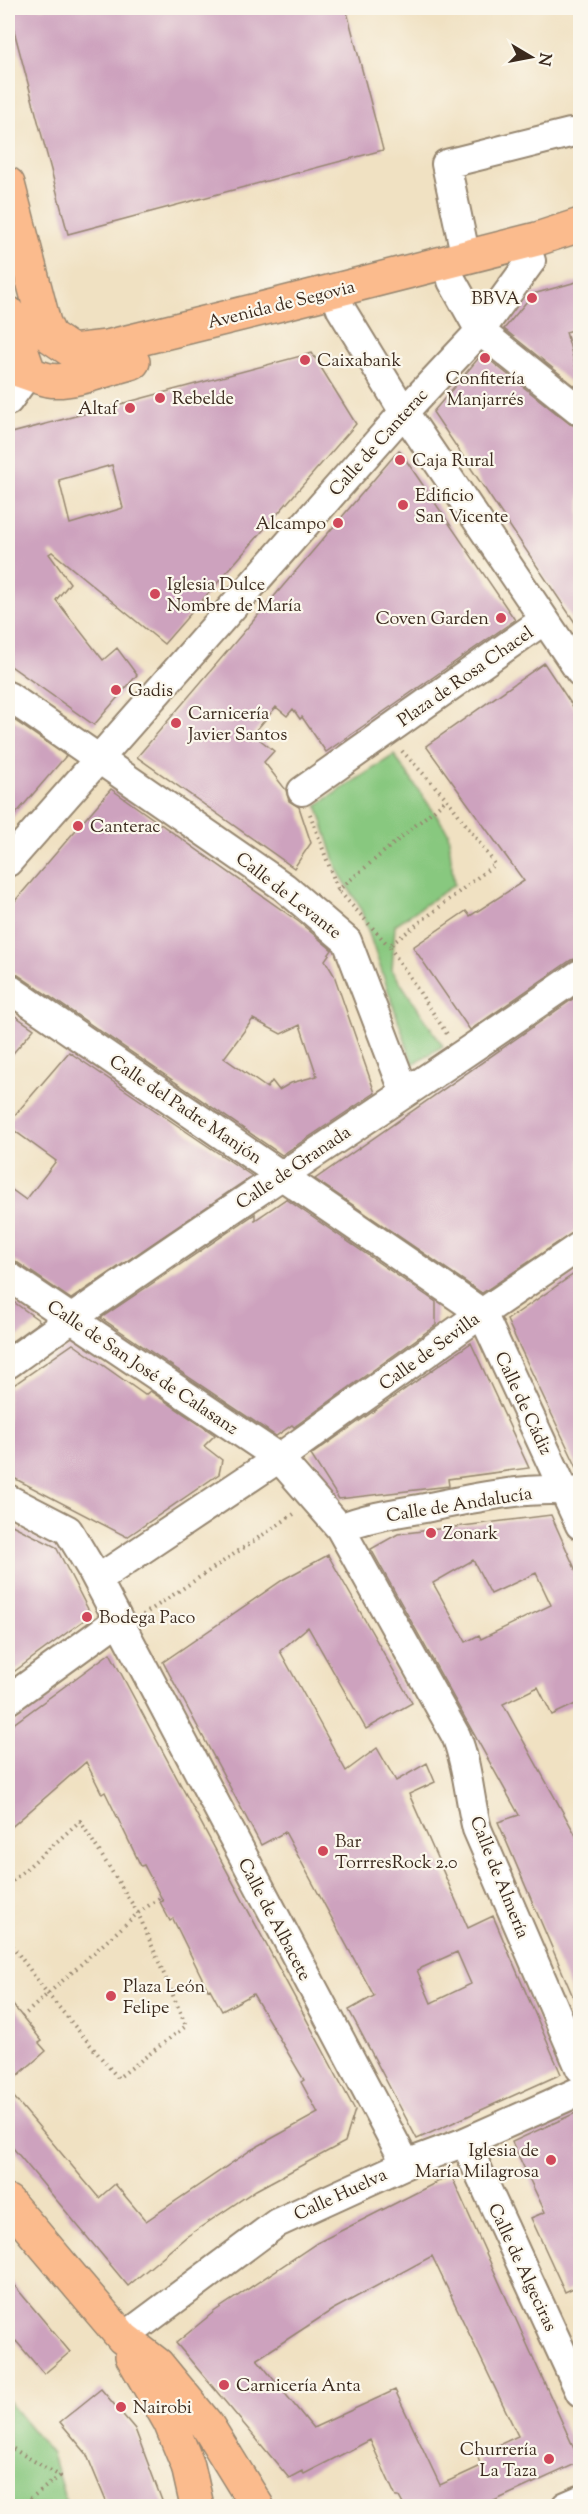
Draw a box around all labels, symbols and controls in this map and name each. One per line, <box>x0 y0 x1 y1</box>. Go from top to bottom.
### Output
north arrow <box>501 27 561 87</box>
text: N <box>531 51 556 68</box>
street label: Avenida de Segovia <box>205 275 358 337</box>
place label: BBVA <box>471 287 520 313</box>
marker: BBVA <box>525 291 539 305</box>
place label: Caixabank <box>317 349 401 375</box>
marker: Confitería Manjarrés <box>478 351 492 365</box>
marker: Caixabank <box>298 353 312 367</box>
place label: Confitería Manjarrés <box>446 367 524 414</box>
street label: Calle de Canterac <box>324 384 435 503</box>
place label: Rebelde <box>172 387 234 413</box>
marker: Rebelde <box>153 391 167 405</box>
place label: Altaf <box>78 397 119 423</box>
marker: Altaf <box>123 401 137 415</box>
place label: Caja Rural <box>412 449 494 475</box>
marker: Caja Rural <box>393 453 407 467</box>
place label: Edificio San Vicente <box>415 484 509 531</box>
marker: Edificio San Vicente <box>396 498 410 512</box>
place label: Alcampo <box>256 512 326 538</box>
marker: Alcampo <box>331 516 345 530</box>
place label: Iglesia Dulce Nombre de María <box>167 573 301 620</box>
marker: Iglesia Dulce Nombre de María <box>148 587 162 601</box>
place label: Coven Garden <box>375 607 489 633</box>
marker: Coven Garden <box>494 611 508 625</box>
street label: Plaza de Rosa Chacel <box>393 621 539 734</box>
place label: Gadis <box>128 679 173 705</box>
marker: Gadis <box>109 683 123 697</box>
place label: Carnicería Javier Santos <box>187 702 287 749</box>
marker: Carnicería Javier Santos <box>169 716 183 730</box>
place label: Canterac <box>90 815 161 841</box>
marker: Canterac <box>71 819 85 833</box>
street label: Calle de Levante <box>229 847 346 946</box>
street label: Calle del Padre Manjón <box>103 1050 267 1172</box>
street label: Calle de Granada <box>231 1120 357 1217</box>
street label: Calle de San José de Calasanz <box>41 1295 243 1443</box>
street label: Calle de Sevilla <box>375 1307 486 1398</box>
street label: Calle de Cádiz <box>487 1348 558 1460</box>
street label: Calle de Andalucía <box>385 1482 534 1530</box>
place label: Zonark <box>443 1522 498 1548</box>
marker: Zonark <box>424 1526 438 1540</box>
place label: Bodega Paco <box>99 1606 196 1632</box>
marker: Bodega Paco <box>80 1610 94 1624</box>
street label: Calle de Almería <box>462 1813 535 1943</box>
place label: Bar TorrresRock 2.0 <box>335 1830 458 1877</box>
marker: Bar TorrresRock 2.0 <box>316 1844 330 1858</box>
street label: Calle de Albacete <box>230 1854 317 1986</box>
place label: Plaza León Felipe <box>123 1975 205 2022</box>
marker: Plaza León Felipe <box>104 1989 118 2003</box>
place label: Iglesia de María Milagrosa <box>415 2139 539 2186</box>
marker: Iglesia de María Milagrosa <box>544 2153 558 2167</box>
street label: Calle Huelva <box>290 2163 392 2229</box>
street label: Calle de Algeciras <box>480 2200 562 2336</box>
place label: Carnicería Anta <box>236 2374 361 2400</box>
marker: Carnicería Anta <box>217 2378 231 2392</box>
place label: Nairobi <box>133 2396 192 2422</box>
marker: Nairobi <box>114 2400 128 2414</box>
place label: Churrería La Taza <box>460 2438 537 2485</box>
marker: Churrería La Taza <box>542 2452 556 2466</box>

